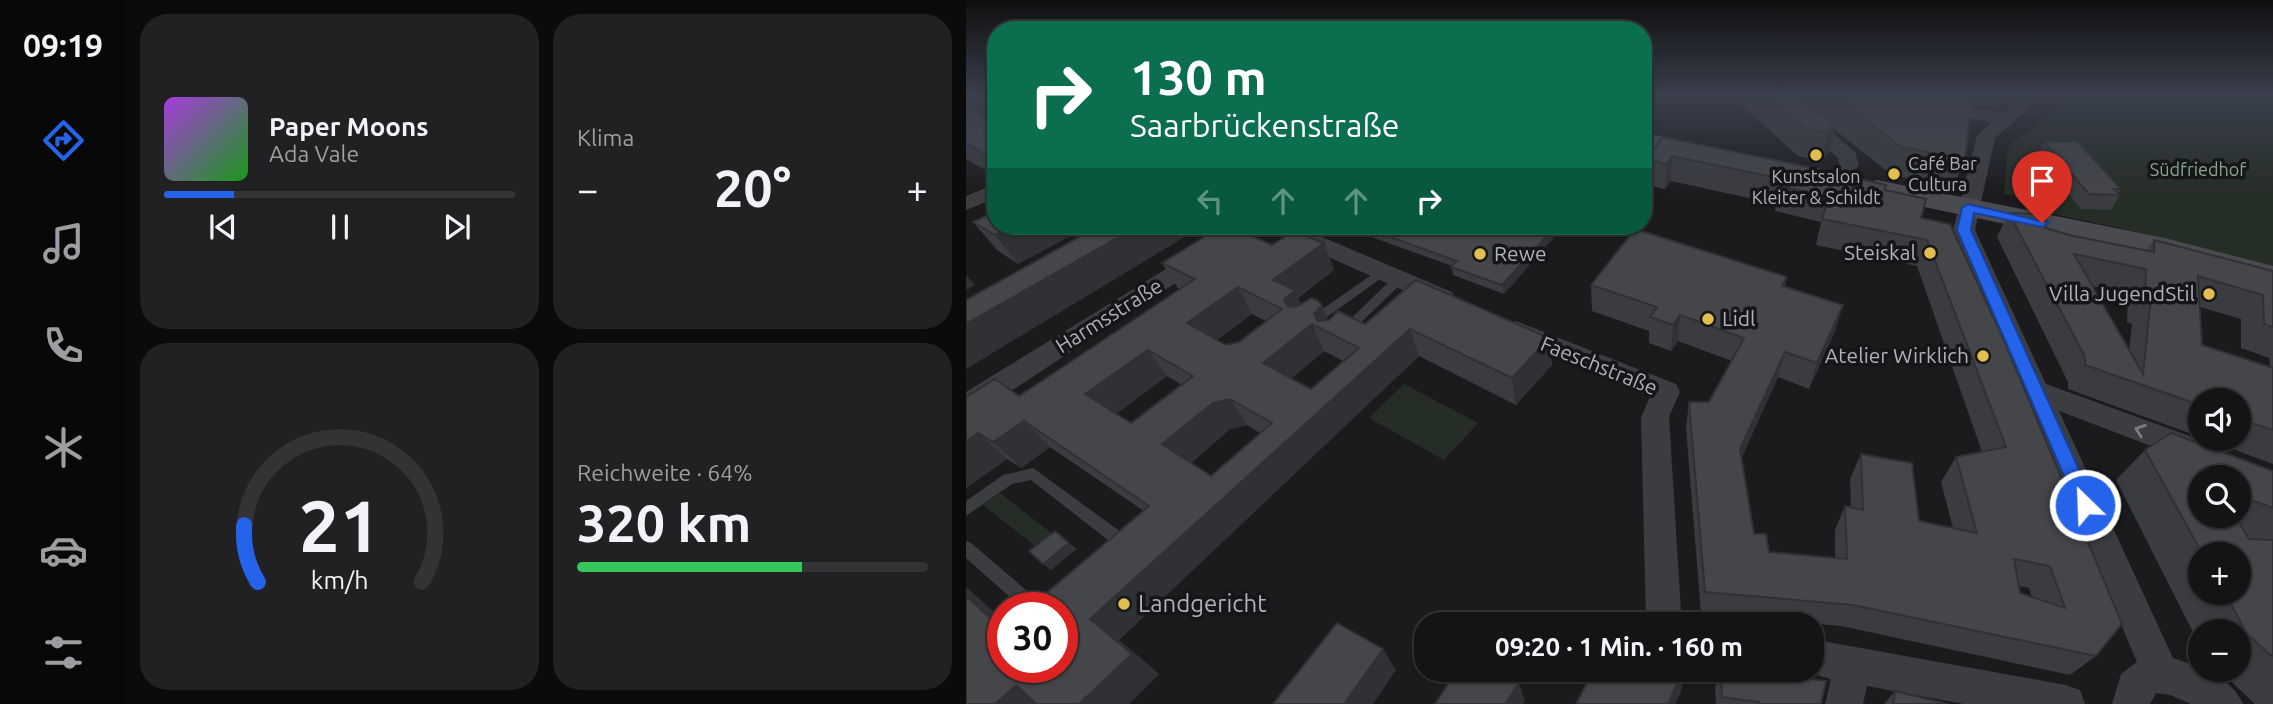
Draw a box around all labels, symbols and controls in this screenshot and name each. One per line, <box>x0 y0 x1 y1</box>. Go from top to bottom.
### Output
text: 09:19 <box>23 27 103 63</box>
icon: right <box>1015 49 1106 140</box>
text: 130 m <box>1130 49 1267 104</box>
text: Saarbrückenstraße <box>1130 107 1399 143</box>
text: Paper Moons <box>269 112 428 141</box>
icon: directions <box>39 116 88 165</box>
text: Klima <box>577 125 634 150</box>
text: Ada Vale <box>269 141 359 166</box>
marker: Kunstsalon Kleiter & Schildt <box>1808 147 1824 163</box>
pin <box>2012 151 2072 223</box>
place label: Café Bar Cultura <box>1908 153 1977 194</box>
text: 20° <box>714 159 791 217</box>
park label: Südfriedhof <box>2150 159 2246 179</box>
icon: arrive <box>2023 162 2061 200</box>
place label: Kunstsalon Kleiter & Schildt <box>1752 166 1880 207</box>
marker: Café Bar Cultura <box>1886 166 1902 182</box>
text: − <box>577 168 598 210</box>
text: + <box>907 168 928 210</box>
icon: left <box>1191 182 1229 220</box>
icon: ahead <box>1264 182 1302 220</box>
icon: ahead <box>1337 182 1375 220</box>
icon: right <box>1410 182 1448 220</box>
icon: previous <box>204 208 242 246</box>
icon: pause <box>321 208 359 246</box>
icon: next <box>438 208 476 246</box>
icon: music <box>39 219 88 268</box>
place label: Steiskal <box>1844 240 1916 264</box>
place label: Rewe <box>1494 241 1547 265</box>
marker: Steiskal <box>1922 245 1938 261</box>
marker: Rewe <box>1472 246 1488 262</box>
street label: Harmsstraße <box>1051 273 1166 357</box>
place label: Villa JugendStil <box>2049 281 2195 305</box>
marker: Villa JugendStil <box>2201 286 2217 302</box>
place label: Lidl <box>1722 306 1756 330</box>
marker: Lidl <box>1700 311 1716 327</box>
icon: phone <box>39 321 88 370</box>
street label: Faeschstraße <box>1537 331 1661 399</box>
place label: Atelier Wirklich <box>1825 343 1969 367</box>
marker: Atelier Wirklich <box>1975 348 1991 364</box>
map controls <box>2188 388 2251 682</box>
button: sound <box>2188 388 2251 451</box>
icon: climate <box>39 423 88 472</box>
one-way arrow <box>2135 424 2147 438</box>
text: Reichweite · 64% <box>577 460 753 485</box>
button: search <box>2188 465 2251 528</box>
position arrow <box>2048 468 2122 542</box>
text: 21 <box>298 485 381 567</box>
text: 320 km <box>577 494 751 552</box>
icon: car <box>39 526 88 575</box>
button: + <box>2188 542 2251 605</box>
text: km/h <box>311 566 368 594</box>
place label: Landgericht <box>1138 590 1267 617</box>
speed limit sign: 30 <box>987 592 1078 683</box>
marker: Landgericht <box>1116 596 1132 612</box>
button: − <box>2188 619 2251 682</box>
icon: filters <box>39 628 88 677</box>
text: 09:20 · 1 Min. · 160 m <box>1495 632 1743 661</box>

